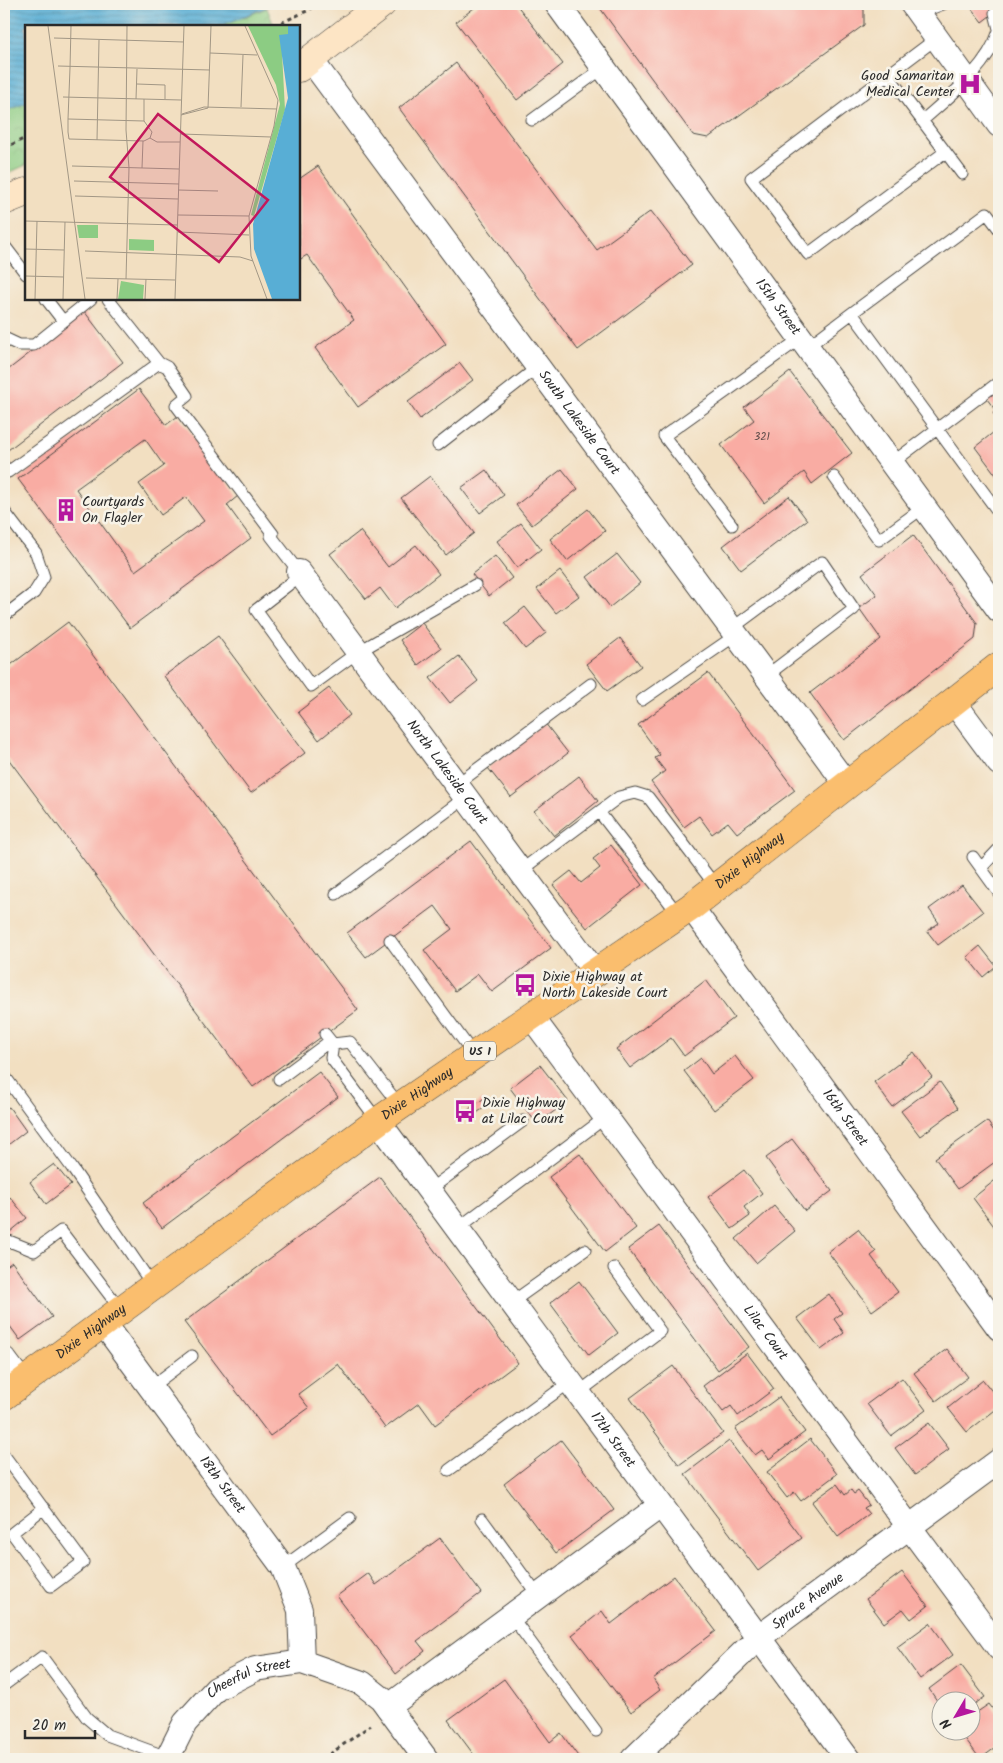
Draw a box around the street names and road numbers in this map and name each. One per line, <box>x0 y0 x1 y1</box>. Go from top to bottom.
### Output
street label: 15th Street <box>750 274 807 341</box>
street label: South Lakeside Court <box>533 365 626 480</box>
street label: North Lakeside Court <box>401 715 494 830</box>
street label: Dixie Highway <box>710 826 790 895</box>
road number: US 1 <box>464 1042 496 1060</box>
street label: Dixie Highway <box>377 1061 458 1127</box>
street label: 16th Street <box>817 1084 874 1151</box>
street label: Dixie Highway <box>51 1298 131 1366</box>
street label: Lilac Court <box>737 1300 794 1366</box>
street label: 17th Street <box>585 1407 641 1473</box>
street label: 18th Street <box>194 1451 251 1519</box>
street label: Spruce Avenue <box>767 1567 849 1635</box>
street label: Cheerful Street <box>201 1653 293 1704</box>

